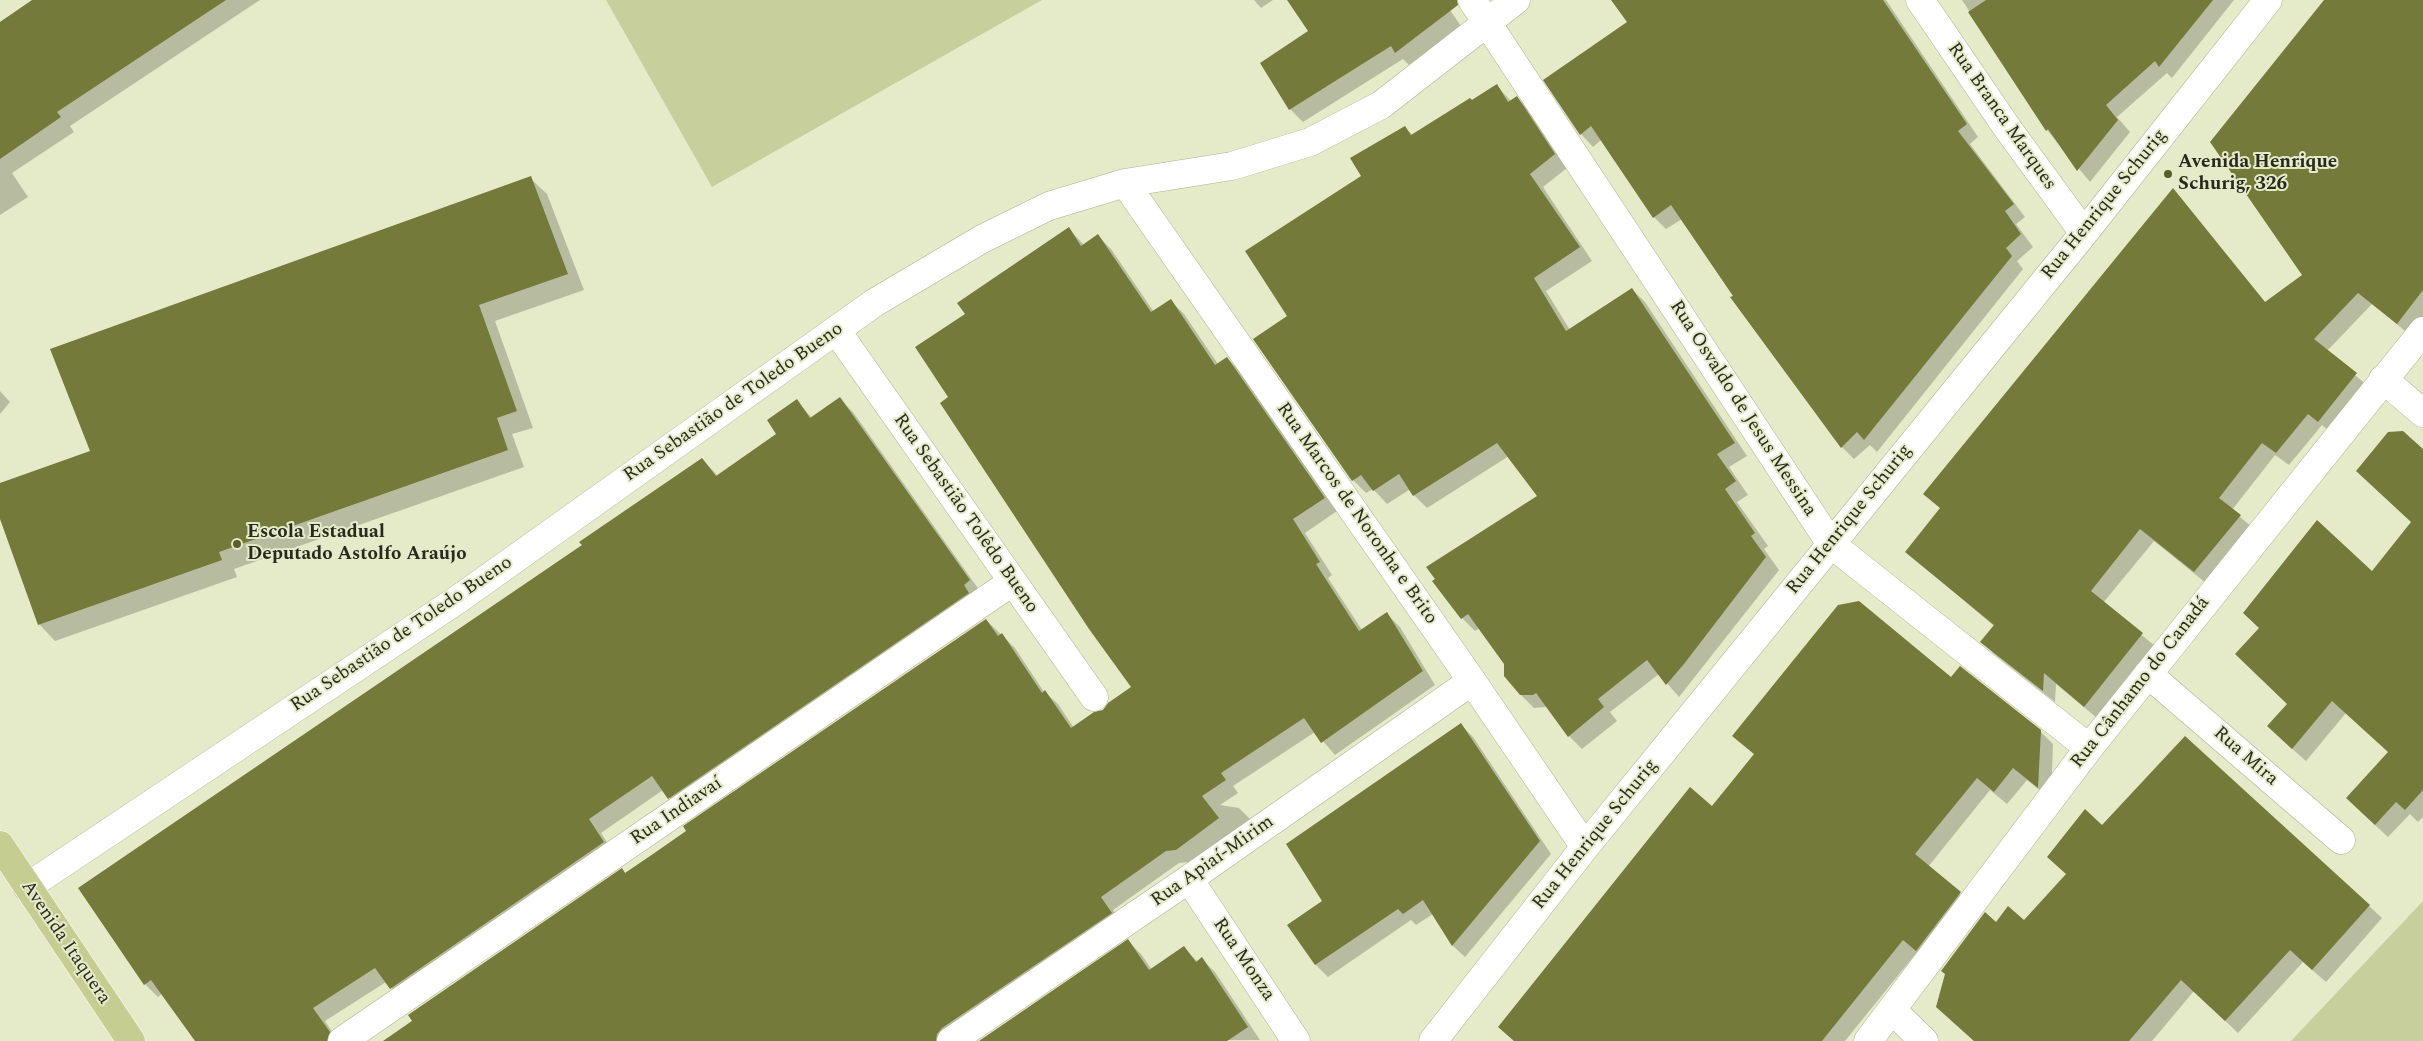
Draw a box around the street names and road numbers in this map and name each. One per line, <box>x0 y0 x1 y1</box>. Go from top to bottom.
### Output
street label: Rua Branca Marques <box>1942 39 2060 195</box>
street label: Rua Henrique Schurig <box>2037 125 2173 285</box>
street label: Rua Osvaldo de Jesus Messina <box>1664 297 1820 521</box>
street label: Rua Sebastião de Toledo Bueno <box>620 318 848 488</box>
street label: Rua Marcos de Noronha e Brito <box>1271 399 1441 629</box>
street label: Rua Sebastião Tolêdo Bueno <box>887 410 1043 618</box>
street label: Rua Henrique Schurig <box>1782 440 1918 600</box>
street label: Rua Sebastião de Toledo Bueno <box>287 552 517 718</box>
street label: Rua Cânhamo do Canadá <box>2067 592 2215 774</box>
street label: Rua Mira <box>2208 723 2282 791</box>
street label: Rua Henrique Schurig <box>1528 755 1664 915</box>
street label: Rua Indiavaí <box>627 773 727 851</box>
street label: Rua Apiaí-Mirim <box>1147 811 1279 913</box>
street label: Avenida Itaquera <box>15 877 115 1009</box>
street label: Rua Monza <box>1207 914 1279 1006</box>

